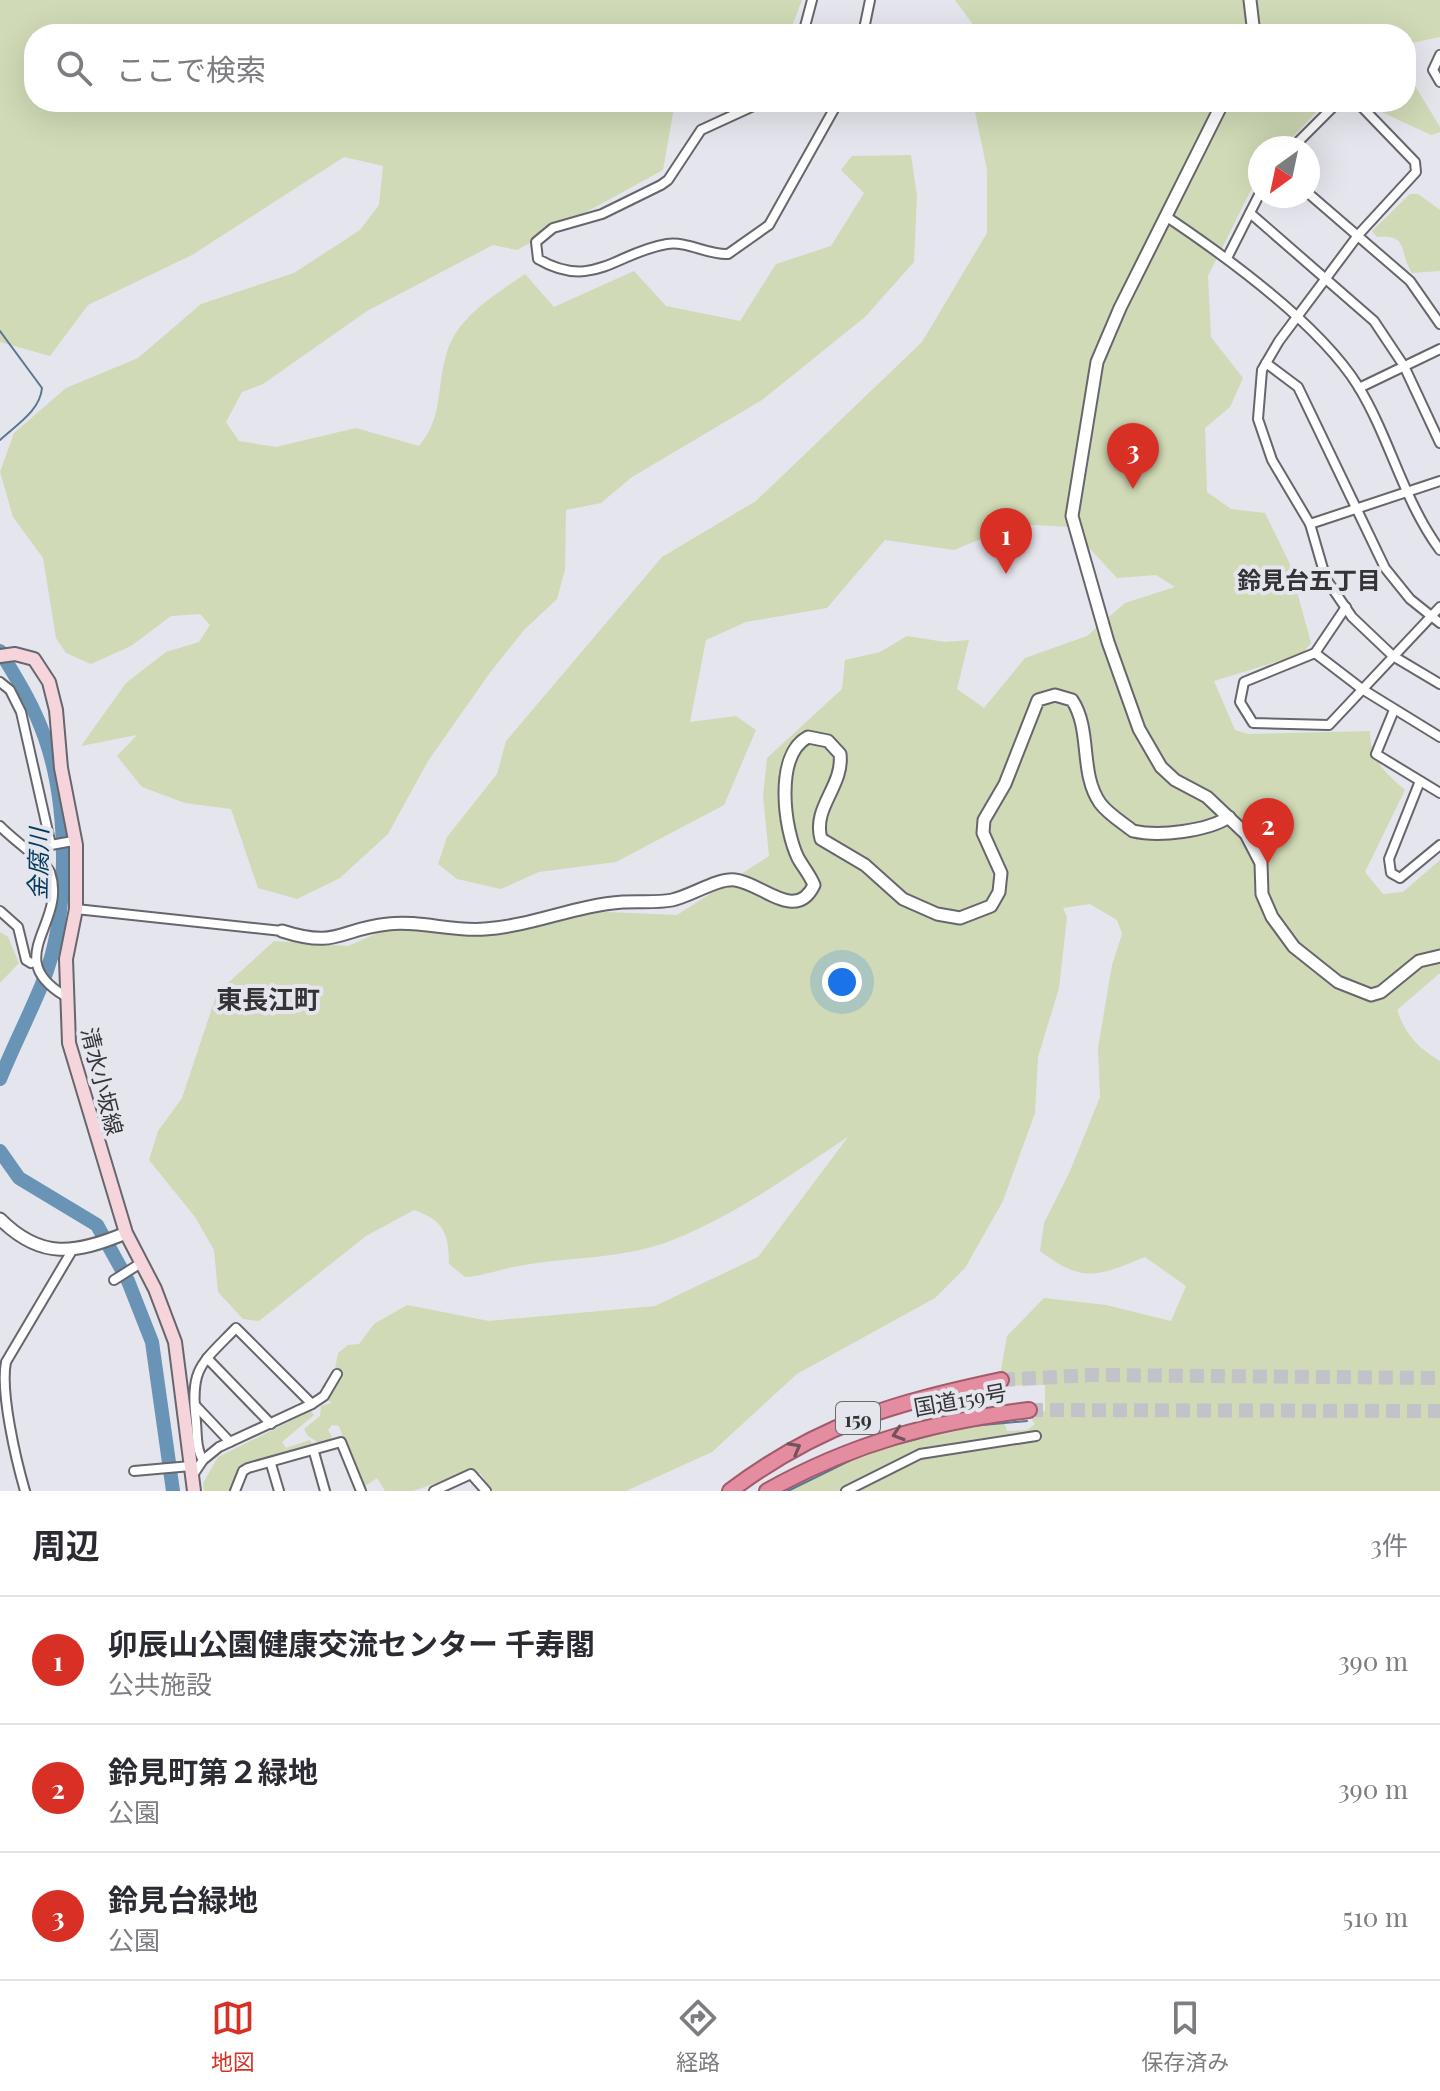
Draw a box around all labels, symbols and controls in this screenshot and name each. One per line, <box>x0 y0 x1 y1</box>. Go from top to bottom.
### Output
search box <box>24 24 1416 112</box>
icon: search <box>52 46 96 90</box>
text: ここで検索 <box>116 49 266 89</box>
north arrow <box>1248 136 1320 208</box>
pin: 3 <box>1107 423 1159 489</box>
pin: 1 <box>980 508 1032 574</box>
district label: 鈴見台五丁目 <box>1237 563 1381 595</box>
pin: 2 <box>1242 798 1294 864</box>
water label: 金腐川 <box>20 825 54 900</box>
your location <box>822 962 862 1002</box>
district label: 東長江町 <box>216 981 320 1016</box>
street label: 清水小坂線 <box>75 1024 131 1138</box>
street label: 国道159号 <box>911 1376 1009 1422</box>
road number: 159 <box>836 1402 880 1434</box>
one-way arrow <box>891 1425 905 1441</box>
one-way arrow <box>786 1442 801 1458</box>
text: 周辺 <box>32 1521 100 1567</box>
text: 3件 <box>1370 1527 1408 1562</box>
text: 卯辰山公園健康交流センター 千寿閣 <box>108 1623 595 1663</box>
text: 1 <box>53 1643 63 1678</box>
text: 390 m <box>1338 1643 1408 1678</box>
text: 公共施設 <box>108 1666 212 1701</box>
text: 鈴見町第２緑地 <box>108 1751 318 1791</box>
text: 2 <box>51 1771 65 1806</box>
text: 390 m <box>1338 1771 1408 1806</box>
text: 公園 <box>108 1794 160 1829</box>
text: 鈴見台緑地 <box>108 1879 258 1919</box>
text: 3 <box>52 1899 64 1934</box>
text: 510 m <box>1342 1899 1408 1934</box>
text: 公園 <box>108 1922 160 1957</box>
tab: 地図 <box>211 1996 255 2076</box>
tab: 経路 <box>676 1996 720 2076</box>
tab: 保存済み <box>1141 1996 1229 2076</box>

